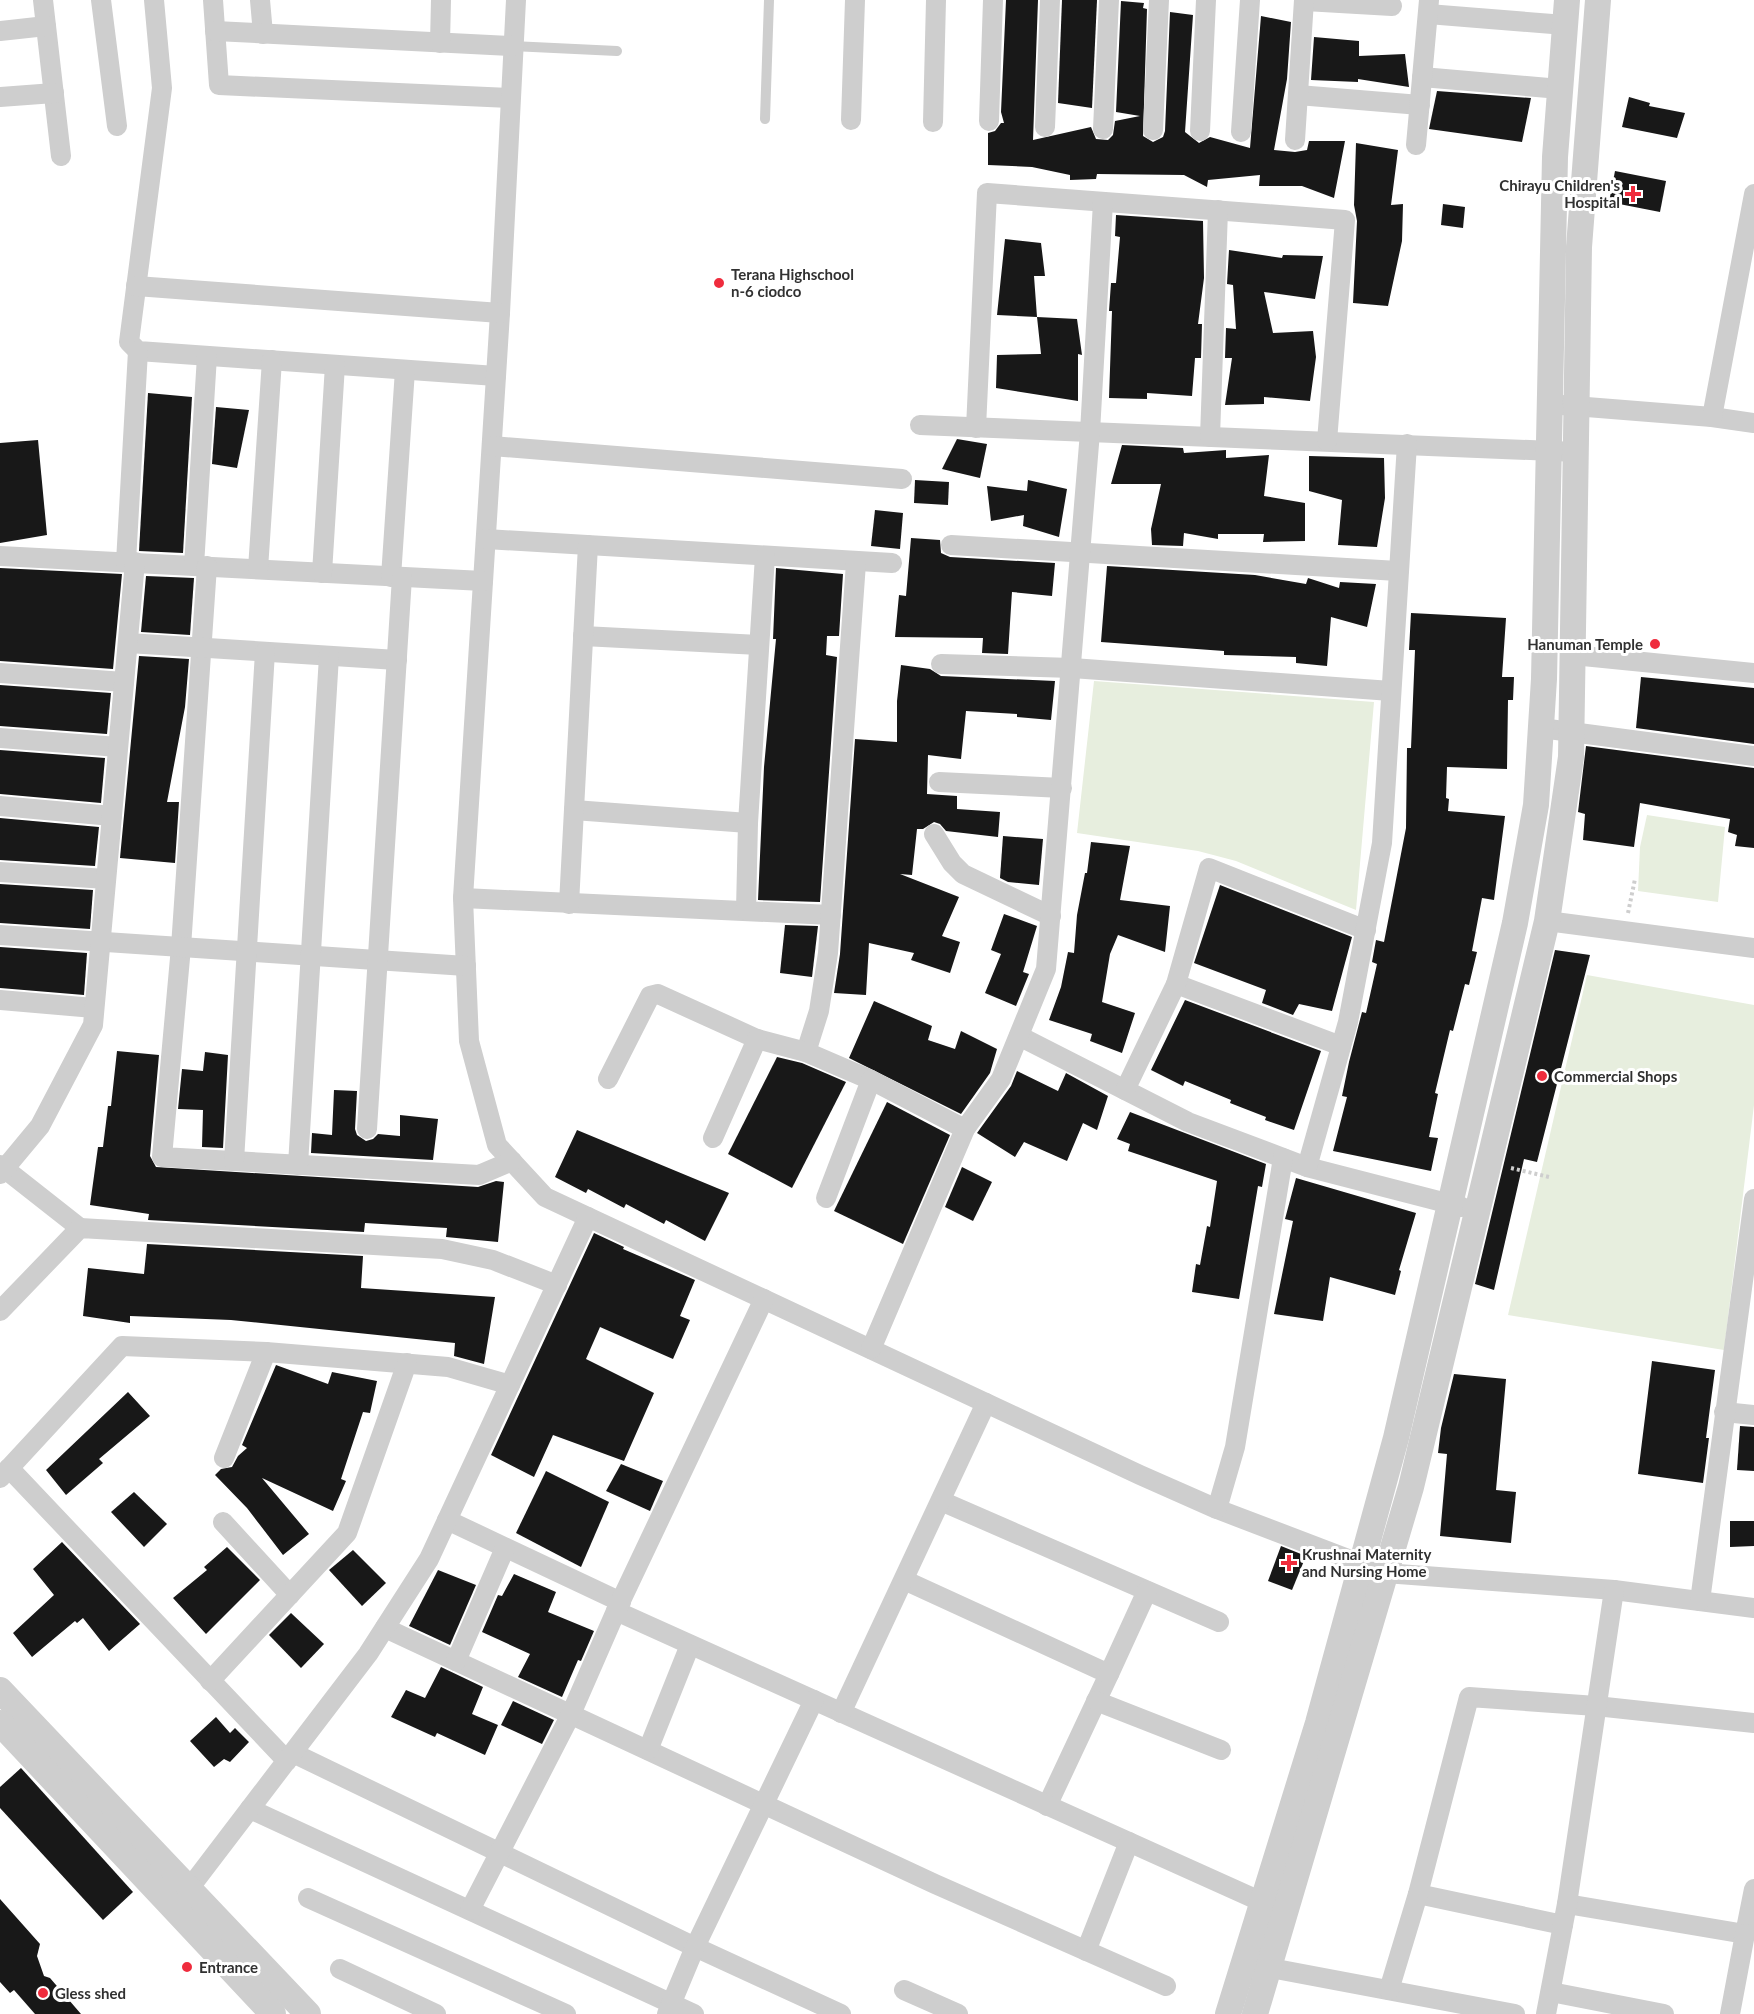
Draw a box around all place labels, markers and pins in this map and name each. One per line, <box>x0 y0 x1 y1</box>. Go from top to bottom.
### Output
place label: Chirayu Children's Hospital <box>1499 176 1620 211</box>
marker: Chirayu Children's Hospital <box>1624 185 1642 203</box>
place label: Terana Highschool n-6 ciodco <box>731 265 854 300</box>
marker: Terana Highschool n-6 ciodco <box>712 276 726 290</box>
place label: Hanuman Temple <box>1527 635 1643 653</box>
marker: Hanuman Temple <box>1648 637 1662 651</box>
place label: Commercial Shops <box>1554 1067 1678 1085</box>
marker: Commercial Shops <box>1535 1069 1549 1083</box>
place label: Krushnai Maternity and Nursing Home <box>1302 1545 1431 1580</box>
marker: Krushnai Maternity and Nursing Home <box>1280 1554 1298 1572</box>
place label: Entrance <box>199 1958 258 1976</box>
marker: Entrance <box>180 1960 194 1974</box>
place label: Gless shed <box>55 1984 126 2002</box>
marker: Gless shed <box>36 1986 50 2000</box>

